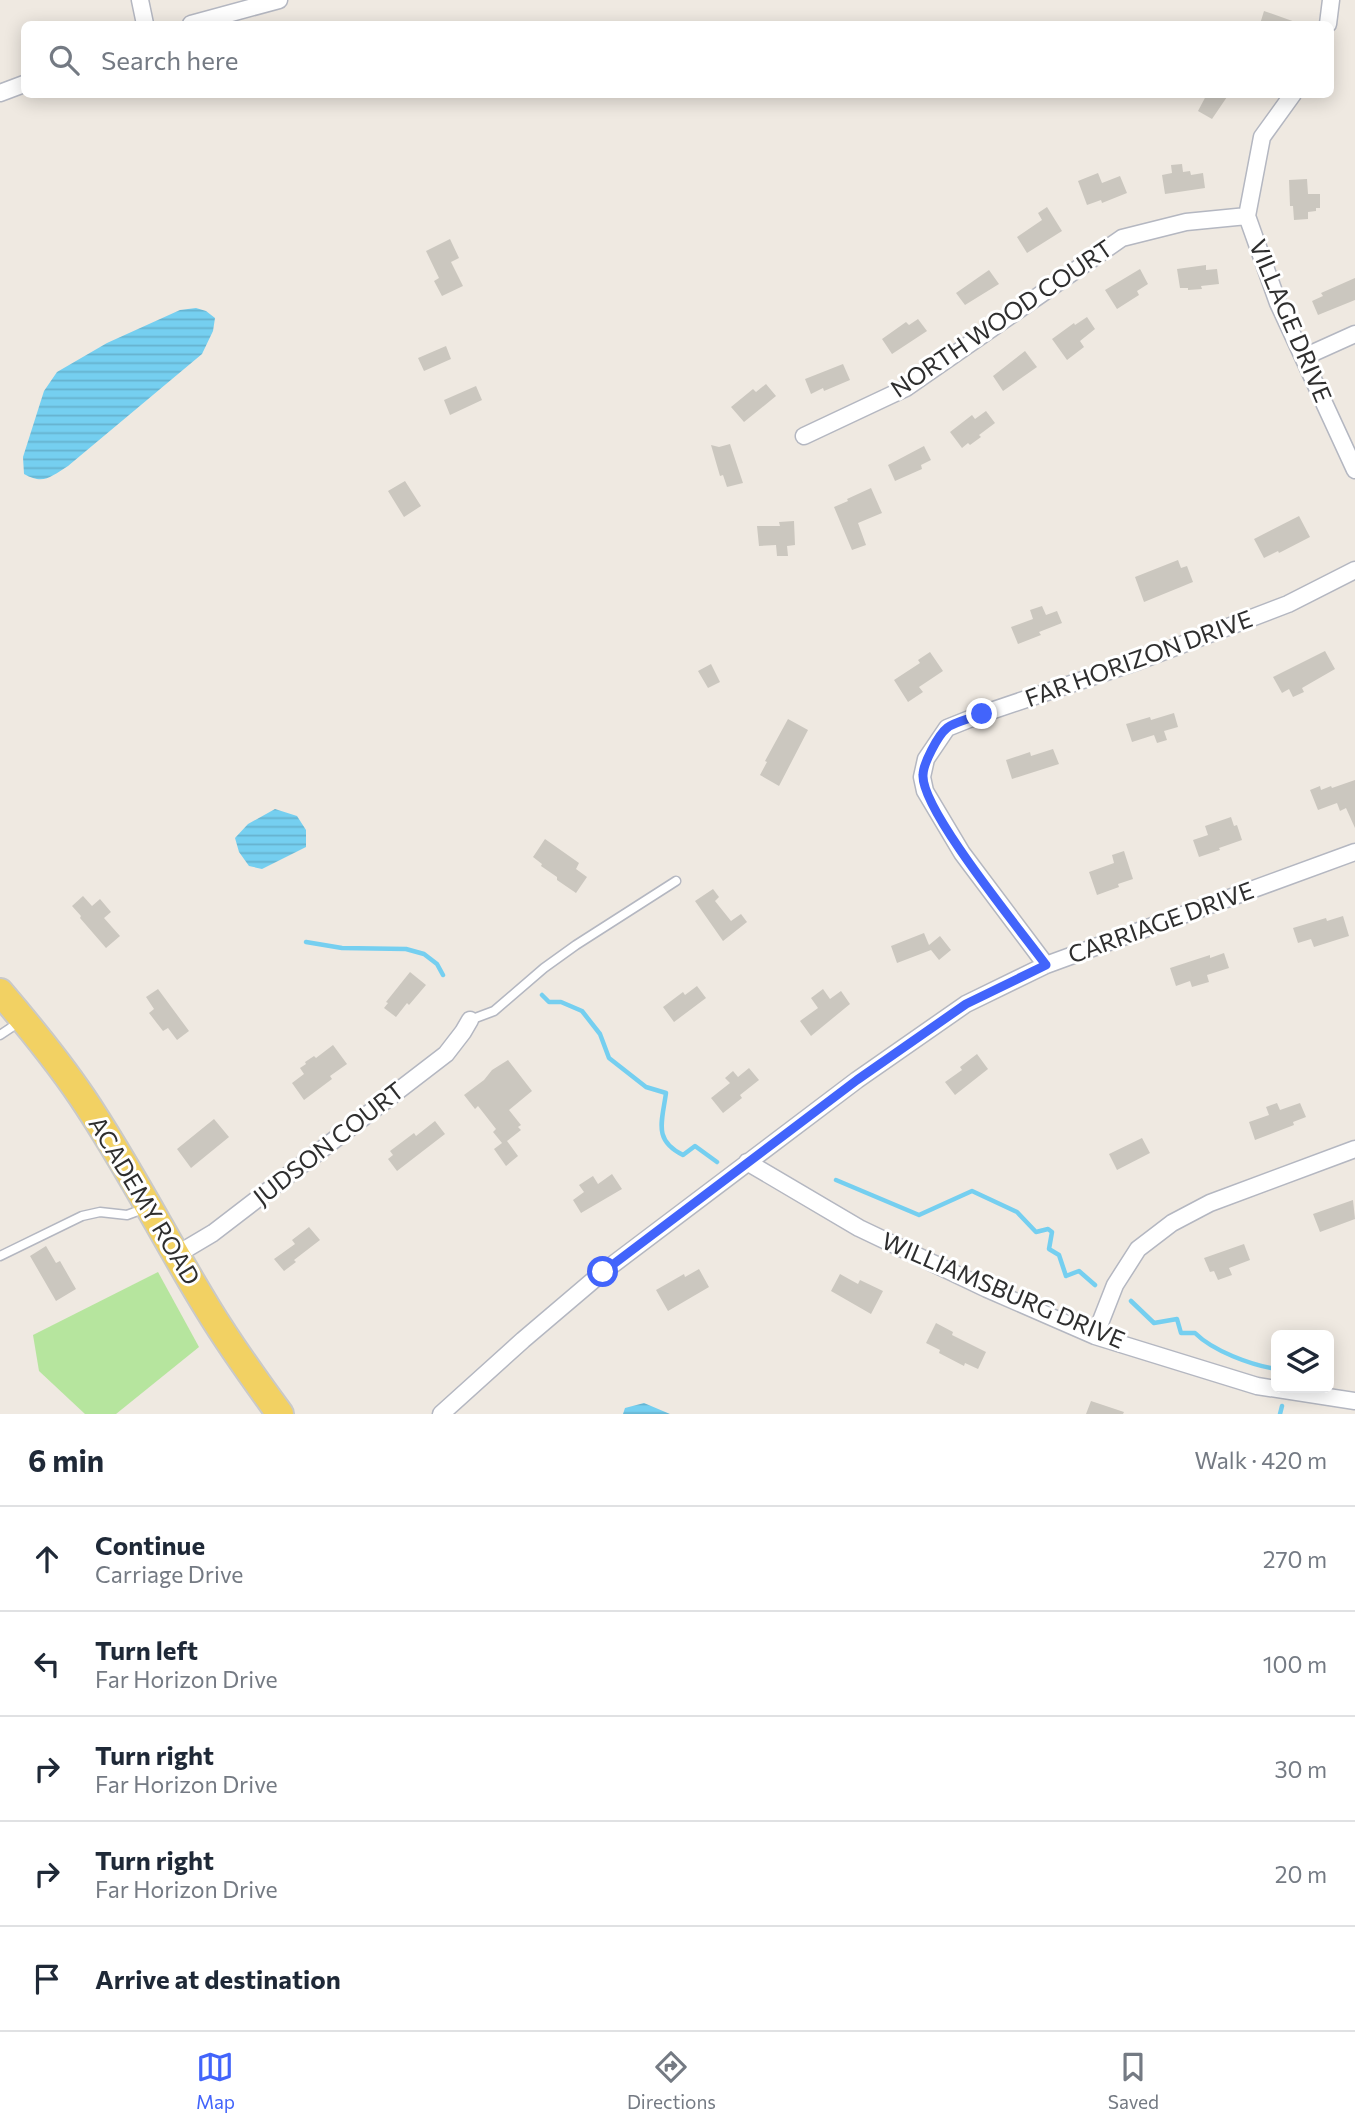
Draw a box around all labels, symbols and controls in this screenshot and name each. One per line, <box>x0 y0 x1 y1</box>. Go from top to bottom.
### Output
search box <box>21 21 1334 98</box>
icon: search <box>45 41 83 79</box>
text: Search here <box>101 44 239 75</box>
street label: NORTH WOOD COURT <box>885 233 1118 403</box>
street label: VILLAGE DRIVE <box>1244 235 1339 406</box>
street label: FAR HORIZON DRIVE <box>1021 603 1256 712</box>
route end <box>966 698 997 729</box>
street label: CARRIAGE DRIVE <box>1064 875 1257 969</box>
street label: JUDSON COURT <box>247 1075 409 1211</box>
street label: ACADEMY ROAD <box>84 1111 207 1290</box>
street label: WILLIAMSBURG DRIVE <box>878 1225 1129 1354</box>
route start <box>587 1256 618 1287</box>
map controls <box>1271 1330 1334 1393</box>
button: layers <box>1271 1330 1334 1393</box>
text: 6 min <box>28 1441 104 1478</box>
text: Walk · 420 m <box>1195 1446 1327 1474</box>
text: Continue <box>95 1529 205 1560</box>
icon: ahead <box>28 1540 66 1578</box>
text: 270 m <box>1263 1545 1327 1573</box>
text: Carriage Drive <box>95 1560 243 1588</box>
text: Turn left <box>95 1634 198 1665</box>
icon: left <box>28 1645 66 1683</box>
text: 100 m <box>1263 1650 1327 1678</box>
text: Far Horizon Drive <box>95 1665 278 1693</box>
text: Turn right <box>95 1739 214 1770</box>
icon: right <box>28 1750 66 1788</box>
text: 30 m <box>1274 1755 1327 1783</box>
text: Far Horizon Drive <box>95 1770 278 1798</box>
text: Turn right <box>95 1844 214 1875</box>
icon: right <box>28 1855 66 1893</box>
text: 20 m <box>1275 1860 1327 1888</box>
text: Far Horizon Drive <box>95 1875 278 1903</box>
icon: arrive <box>28 1960 66 1998</box>
text: Arrive at destination <box>95 1963 341 1994</box>
tab: Map <box>196 2048 235 2113</box>
tab: Directions <box>627 2048 716 2113</box>
tab: Saved <box>1108 2048 1159 2113</box>

